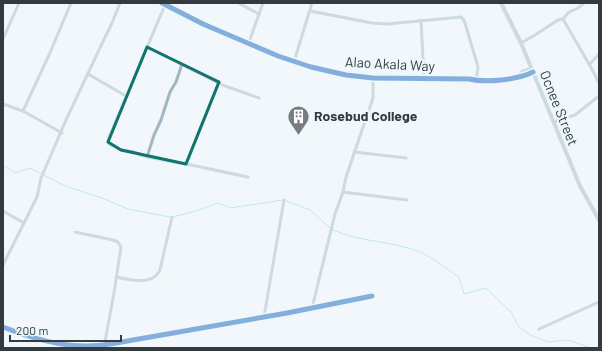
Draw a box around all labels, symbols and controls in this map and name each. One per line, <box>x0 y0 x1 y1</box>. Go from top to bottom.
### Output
street label: Alao Akala Way <box>345 53 436 74</box>
street label: Ocnee Street <box>537 68 582 148</box>
building icon: Rosebud College <box>286 103 312 136</box>
place label: Rosebud College <box>314 107 418 124</box>
scale bar <box>10 317 121 343</box>
text: 200 m <box>16 323 48 337</box>

